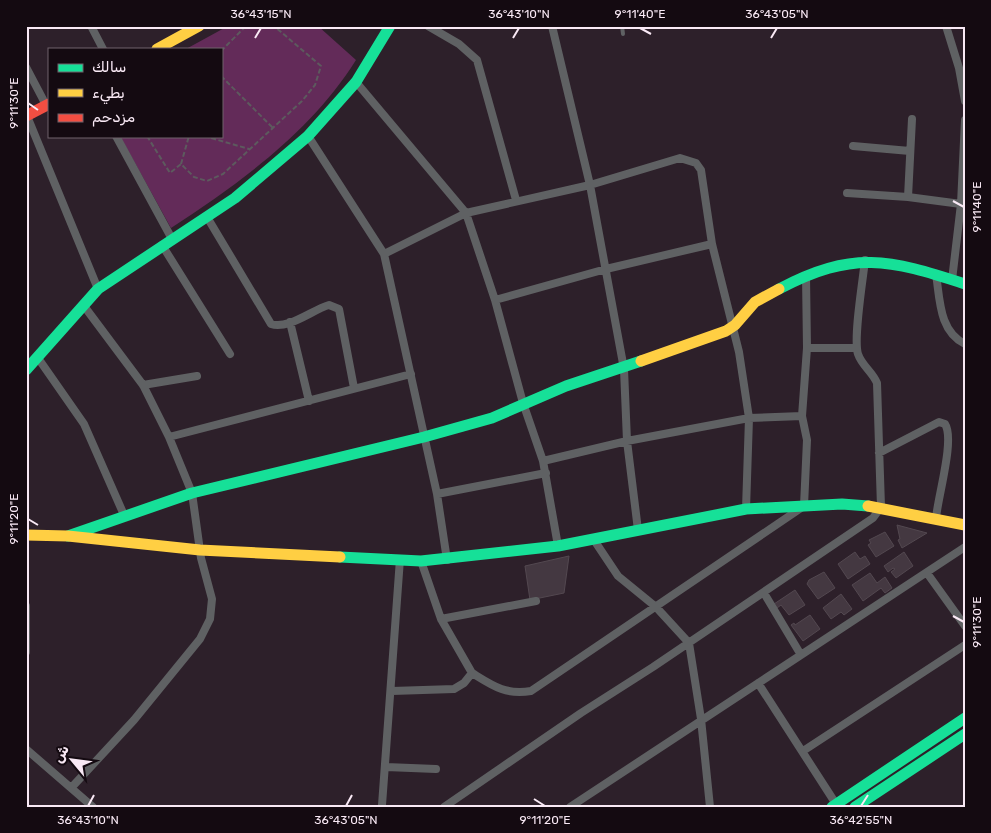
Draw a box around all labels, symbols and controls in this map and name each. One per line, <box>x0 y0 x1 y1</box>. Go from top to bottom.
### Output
text: 36°43'15"N <box>231 7 291 21</box>
text: 36°43'10"N <box>488 7 550 21</box>
text: 9°11'40"E <box>615 7 665 21</box>
text: 36°43'05"N <box>745 7 809 21</box>
legend <box>48 48 222 138</box>
text: سالك <box>92 58 127 76</box>
text: 9°11'30"E <box>7 77 21 129</box>
text: بطيء <box>92 84 125 105</box>
text: مزدحم <box>92 108 135 127</box>
text: 9°11'40"E <box>970 182 984 232</box>
text: 9°11'20"E <box>7 493 21 545</box>
text: 9°11'30"E <box>970 596 984 648</box>
north arrow <box>48 736 98 786</box>
text: ش <box>49 742 73 766</box>
text: 36°43'10"N <box>57 813 119 827</box>
text: 36°43'05"N <box>314 813 378 827</box>
text: 9°11'20"E <box>519 813 571 827</box>
text: 36°42'55"N <box>830 813 892 827</box>

